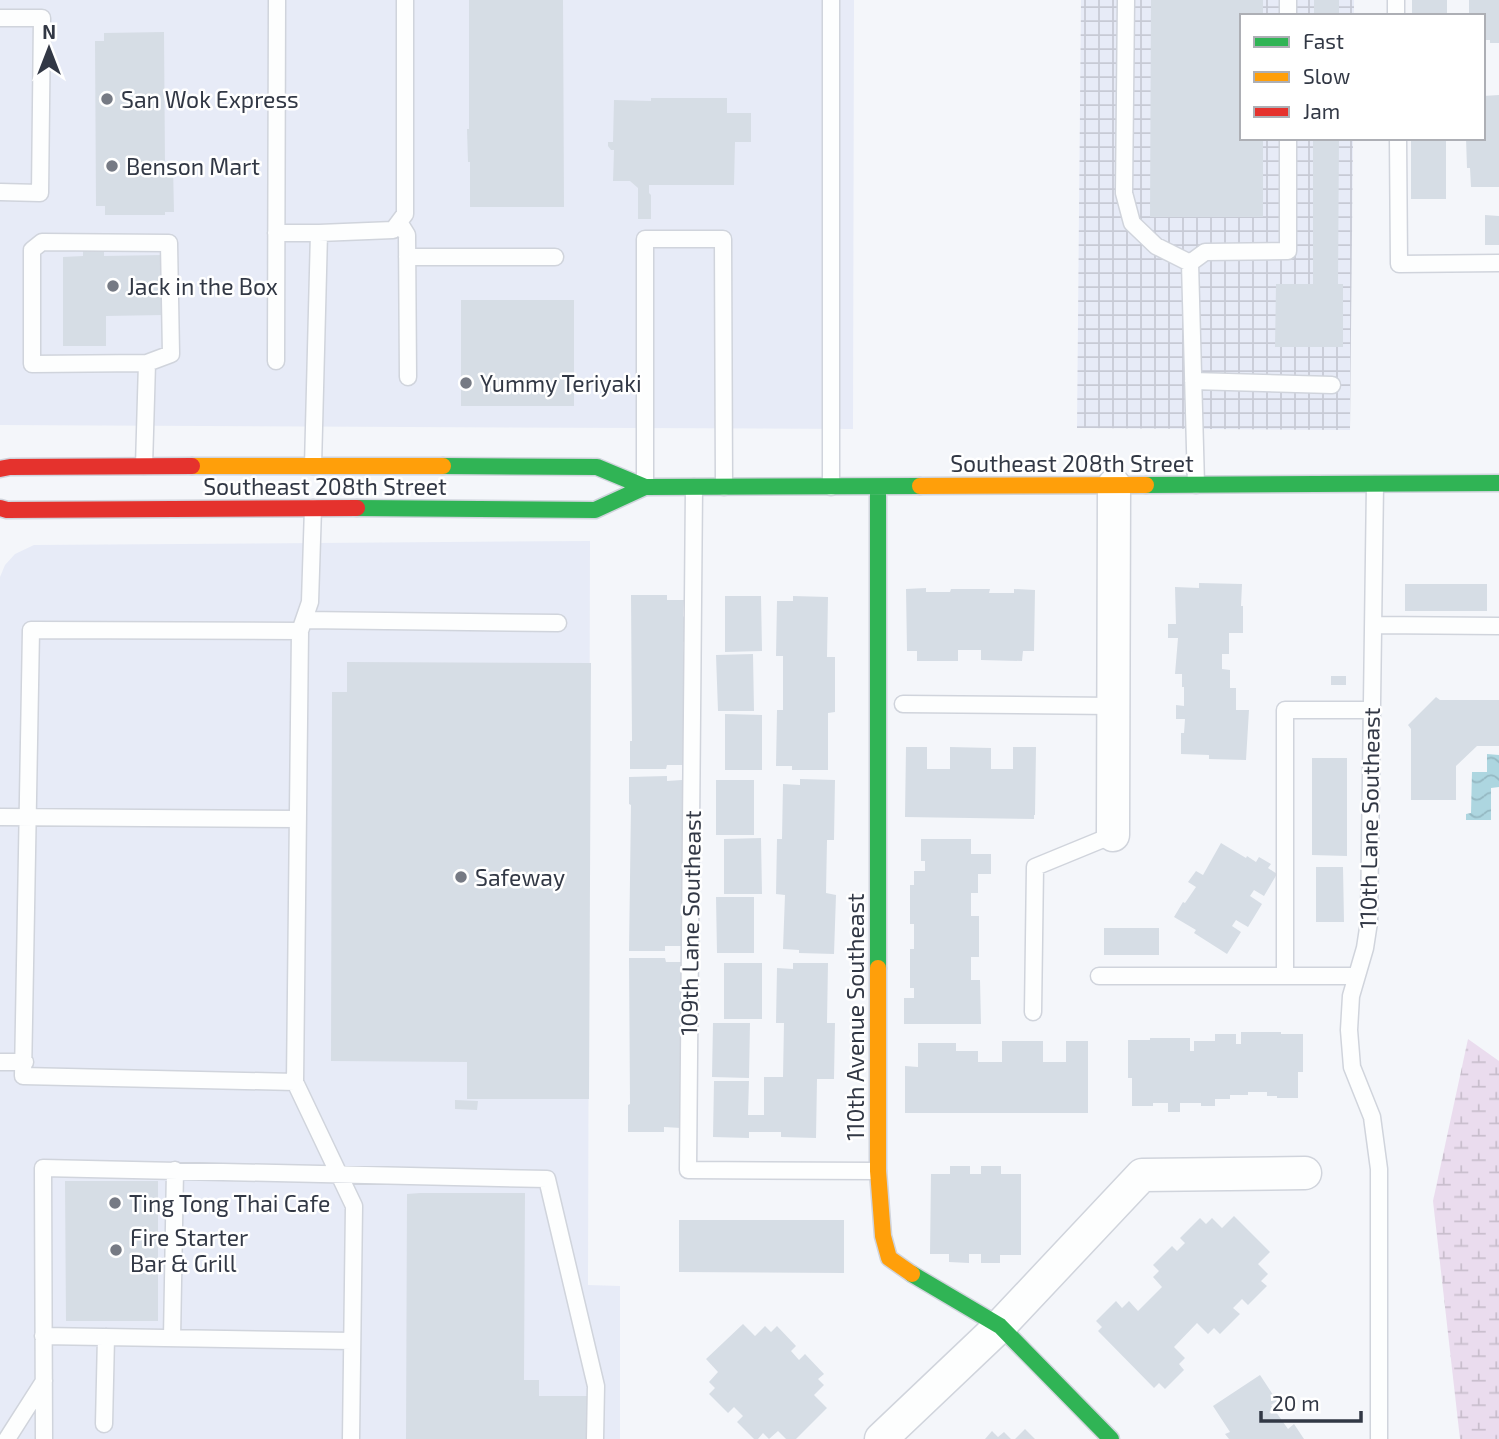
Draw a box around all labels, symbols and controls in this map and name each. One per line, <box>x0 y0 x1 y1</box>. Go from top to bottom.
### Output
north arrow <box>14 14 84 84</box>
legend <box>1240 14 1485 140</box>
text: N <box>42 20 56 43</box>
text: Fast <box>1303 28 1344 53</box>
text: Slow <box>1303 63 1350 88</box>
place label: San Wok Express <box>121 85 299 113</box>
marker: San Wok Express <box>99 91 115 107</box>
text: Jam <box>1303 98 1340 123</box>
place label: Benson Mart <box>126 152 260 180</box>
marker: Benson Mart <box>104 158 120 174</box>
place label: Jack in the Box <box>127 272 278 300</box>
marker: Jack in the Box <box>105 278 121 294</box>
place label: Yummy Teriyaki <box>480 369 642 397</box>
marker: Yummy Teriyaki <box>458 375 474 391</box>
street label: Southeast 208th Street <box>950 449 1194 477</box>
street label: Southeast 208th Street <box>203 472 447 500</box>
street label: 110th Lane Southeast <box>1353 707 1385 929</box>
street label: 109th Lane Southeast <box>674 810 706 1036</box>
place label: Safeway <box>475 863 565 891</box>
marker: Safeway <box>453 869 469 885</box>
street label: 110th Avenue Southeast <box>841 893 869 1141</box>
place label: Ting Tong Thai Cafe <box>129 1189 330 1217</box>
marker: Ting Tong Thai Cafe <box>107 1195 123 1211</box>
place label: Fire Starter Bar & Grill <box>130 1223 248 1277</box>
marker: Fire Starter Bar & Grill <box>108 1242 124 1258</box>
scale bar <box>1261 1380 1361 1424</box>
text: 20 m <box>1272 1390 1320 1415</box>

